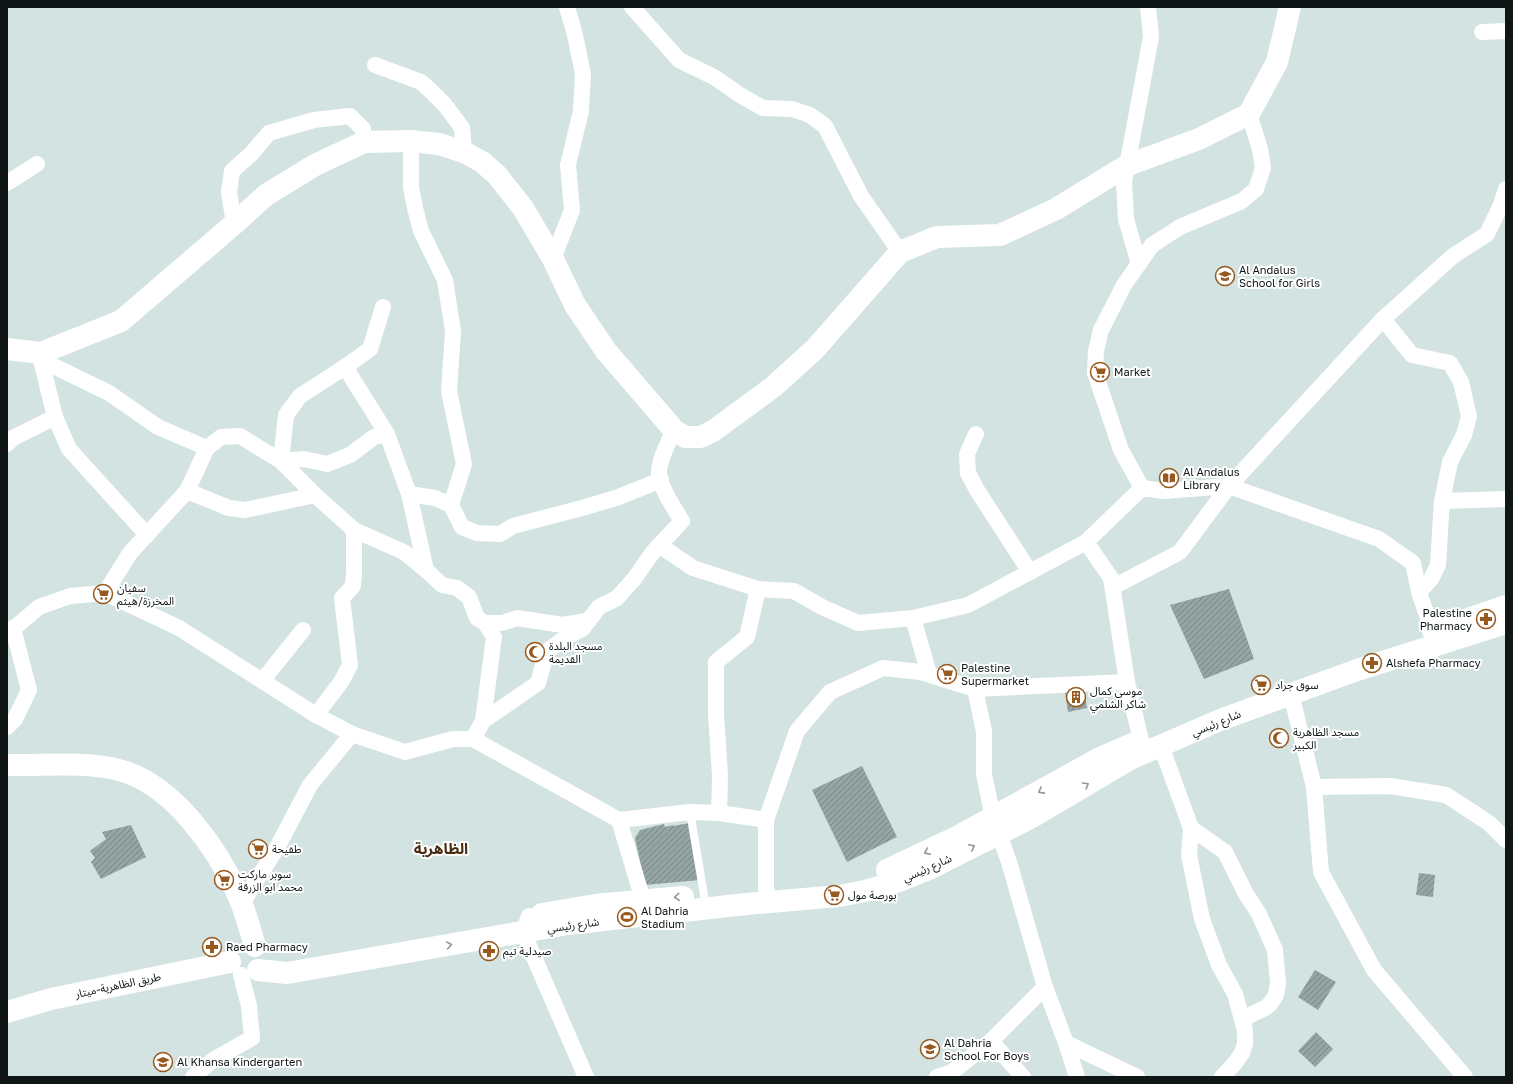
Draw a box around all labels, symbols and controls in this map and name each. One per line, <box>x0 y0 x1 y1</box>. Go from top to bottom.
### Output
place label: Al Andalus School for Girls <box>1239 263 1320 289</box>
school or university icon: Al Andalus School for Girls <box>1214 265 1236 287</box>
supermarket icon: Market <box>1089 361 1111 383</box>
place label: Market <box>1114 365 1151 378</box>
place label: Al Andalus Library <box>1183 465 1240 491</box>
library icon: Al Andalus Library <box>1158 467 1180 489</box>
place label: سفيان المخرزة/هيثم <box>117 581 174 610</box>
supermarket icon: سفيان المخرزة/هيثم <box>92 583 114 605</box>
place label: Palestine Pharmacy <box>1420 606 1472 632</box>
pharmacy icon: Palestine Pharmacy <box>1475 608 1497 630</box>
place label: مسجد البلدة القديمة <box>549 639 603 666</box>
mosque icon: مسجد البلدة القديمة <box>524 641 546 663</box>
pharmacy icon: Alshefa Pharmacy <box>1361 652 1383 674</box>
place label: Alshefa Pharmacy <box>1386 656 1481 669</box>
place label: Palestine Supermarket <box>961 661 1029 687</box>
supermarket icon: Palestine Supermarket <box>936 663 958 685</box>
supermarket icon: سوق جراد <box>1250 674 1272 696</box>
place label: سوق جراد <box>1275 678 1319 692</box>
place label: موسى كمال شاكر الشلمي <box>1090 684 1146 714</box>
building icon: موسى كمال شاكر الشلمي <box>1065 686 1087 708</box>
street label: شارع رئيسي <box>1189 707 1244 742</box>
place label: مسجد الظاهرية الكبير <box>1292 725 1359 752</box>
mosque icon: مسجد الظاهرية الكبير <box>1268 727 1290 749</box>
one-way arrow <box>1082 782 1089 789</box>
one-way arrow <box>1038 786 1045 793</box>
supermarket icon: طفيحة <box>247 838 269 860</box>
district label: الظاهرية <box>414 839 468 858</box>
place label: طفيحة <box>272 842 301 856</box>
one-way arrow <box>968 844 975 852</box>
one-way arrow <box>923 847 931 855</box>
street label: شارع رئيسي <box>900 851 955 887</box>
place label: سوبر ماركت محمد ابو الزرقة <box>238 867 303 894</box>
supermarket icon: سوبر ماركت محمد ابو الزرقة <box>213 869 235 891</box>
supermarket icon: بورصة مول <box>823 884 845 906</box>
place label: بورصة مول <box>848 888 897 902</box>
one-way arrow <box>674 893 680 902</box>
place label: Al Dahria Stadium <box>641 904 689 930</box>
sports icon: Al Dahria Stadium <box>616 906 638 928</box>
street label: شارع رئيسي <box>546 914 601 938</box>
pharmacy icon: Raed Pharmacy <box>201 936 223 958</box>
place label: Raed Pharmacy <box>226 940 308 953</box>
pharmacy icon: صيدلية تيم <box>478 940 500 962</box>
one-way arrow <box>446 941 452 949</box>
place label: صيدلية تيم <box>503 944 552 960</box>
street label: طريق الظاهرية-ميتار <box>73 969 162 1001</box>
place label: Al Dahria School For Boys <box>944 1036 1029 1062</box>
school or university icon: Al Dahria School For Boys <box>919 1038 941 1060</box>
school or university icon: Al Khansa Kindergarten <box>152 1051 174 1073</box>
place label: Al Khansa Kindergarten <box>177 1055 302 1068</box>

